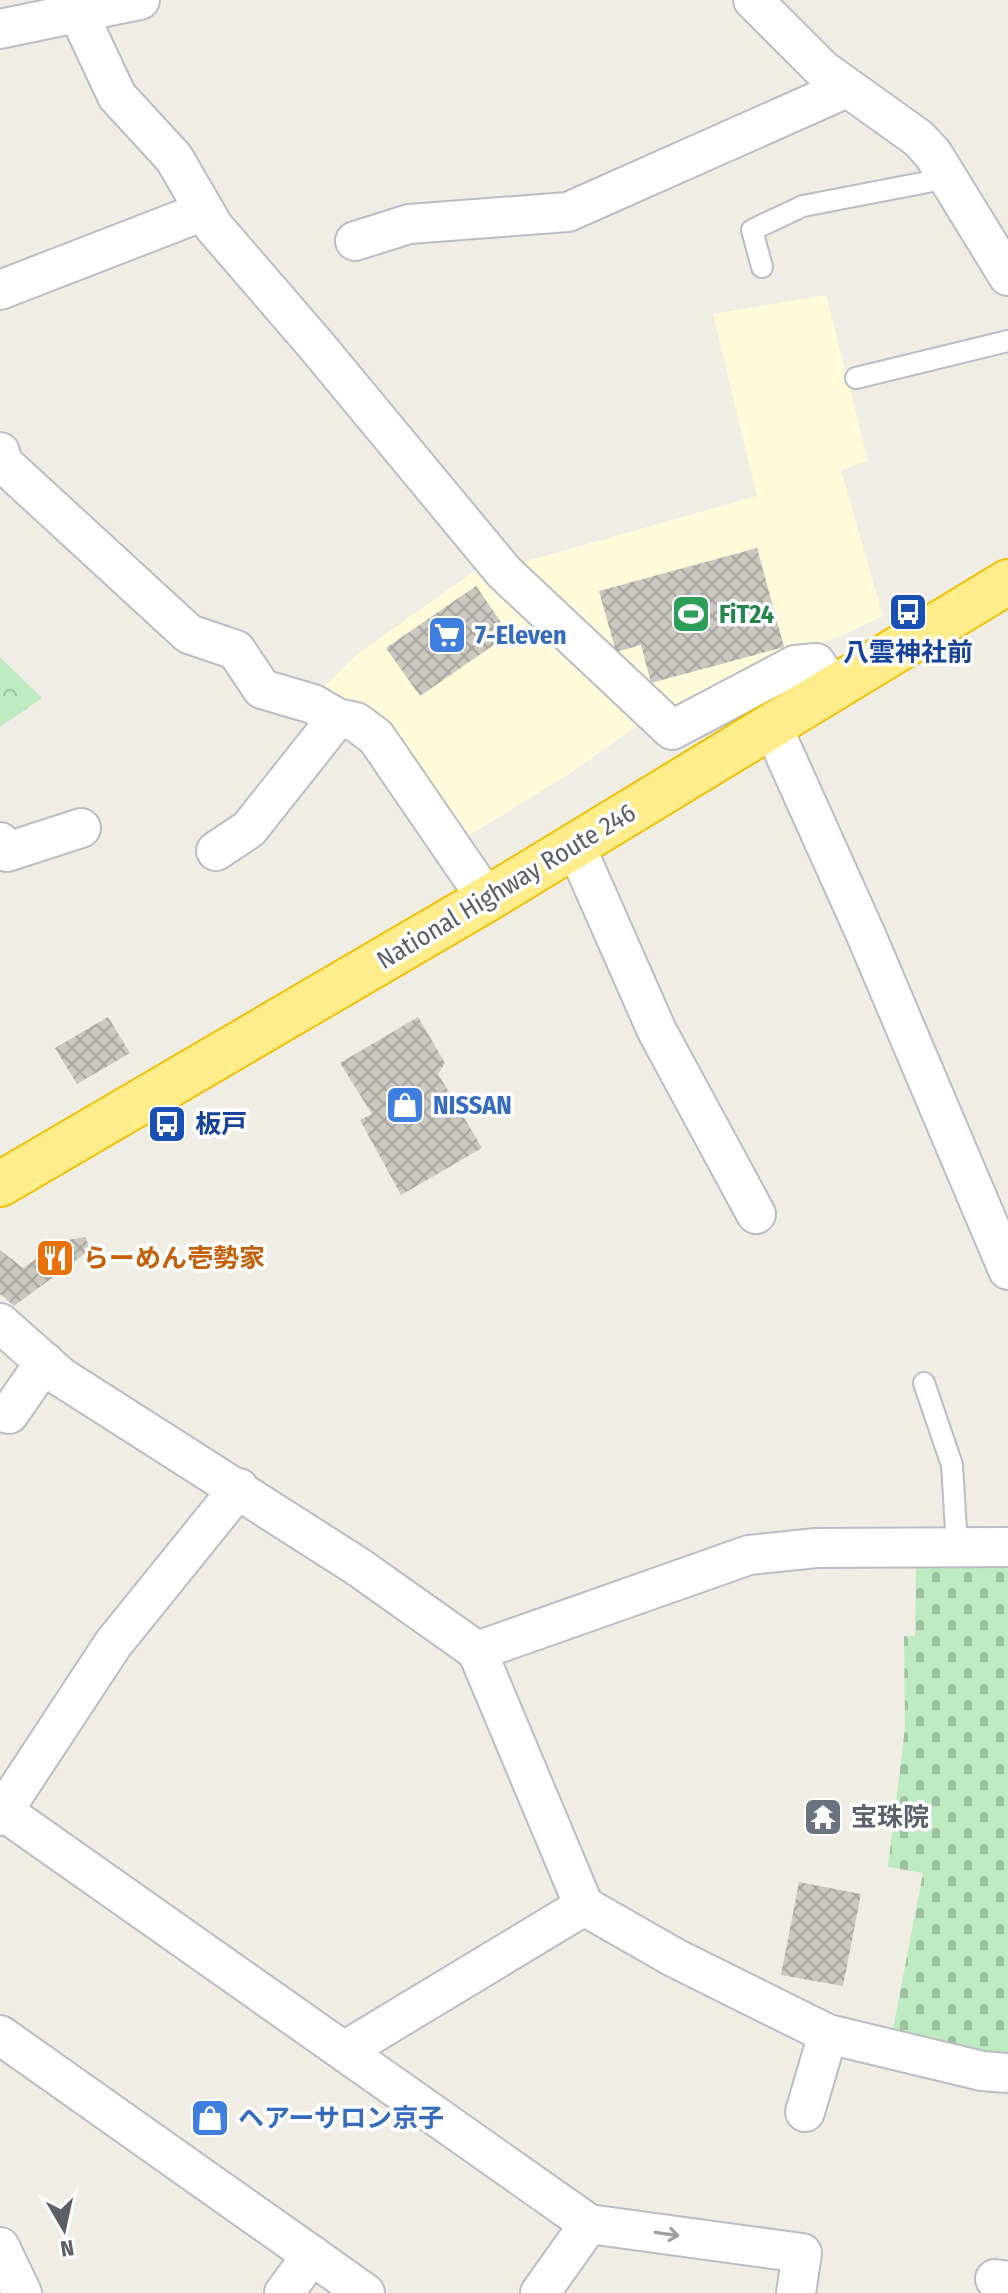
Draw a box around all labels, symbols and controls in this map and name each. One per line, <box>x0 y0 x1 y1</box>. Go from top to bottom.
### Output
bus stop icon: 八雲神社前 <box>887 591 929 633</box>
sports icon: FiT24 <box>670 593 712 635</box>
place label: FiT24 <box>719 599 774 630</box>
supermarket icon: 7-Eleven <box>426 614 468 656</box>
place label: 7-Eleven <box>475 620 567 651</box>
place label: 八雲神社前 <box>843 637 973 668</box>
street label: National Highway Route 246 <box>371 797 641 976</box>
shop icon: NISSAN <box>384 1084 426 1126</box>
place label: NISSAN <box>433 1090 512 1121</box>
bus stop icon: 板戸 <box>146 1103 188 1145</box>
place label: 板戸 <box>195 1109 247 1140</box>
restaurant icon: らーめん壱勢家 <box>34 1237 76 1279</box>
place label: らーめん壱勢家 <box>83 1243 265 1274</box>
temple icon: 宝珠院 <box>802 1796 844 1838</box>
place label: 宝珠院 <box>851 1802 929 1833</box>
shop icon: ヘアーサロン京子 <box>189 2097 231 2139</box>
place label: ヘアーサロン京子 <box>238 2103 444 2134</box>
north arrow <box>24 2189 104 2269</box>
one-way arrow <box>654 2227 679 2242</box>
text: N <box>58 2234 76 2263</box>

